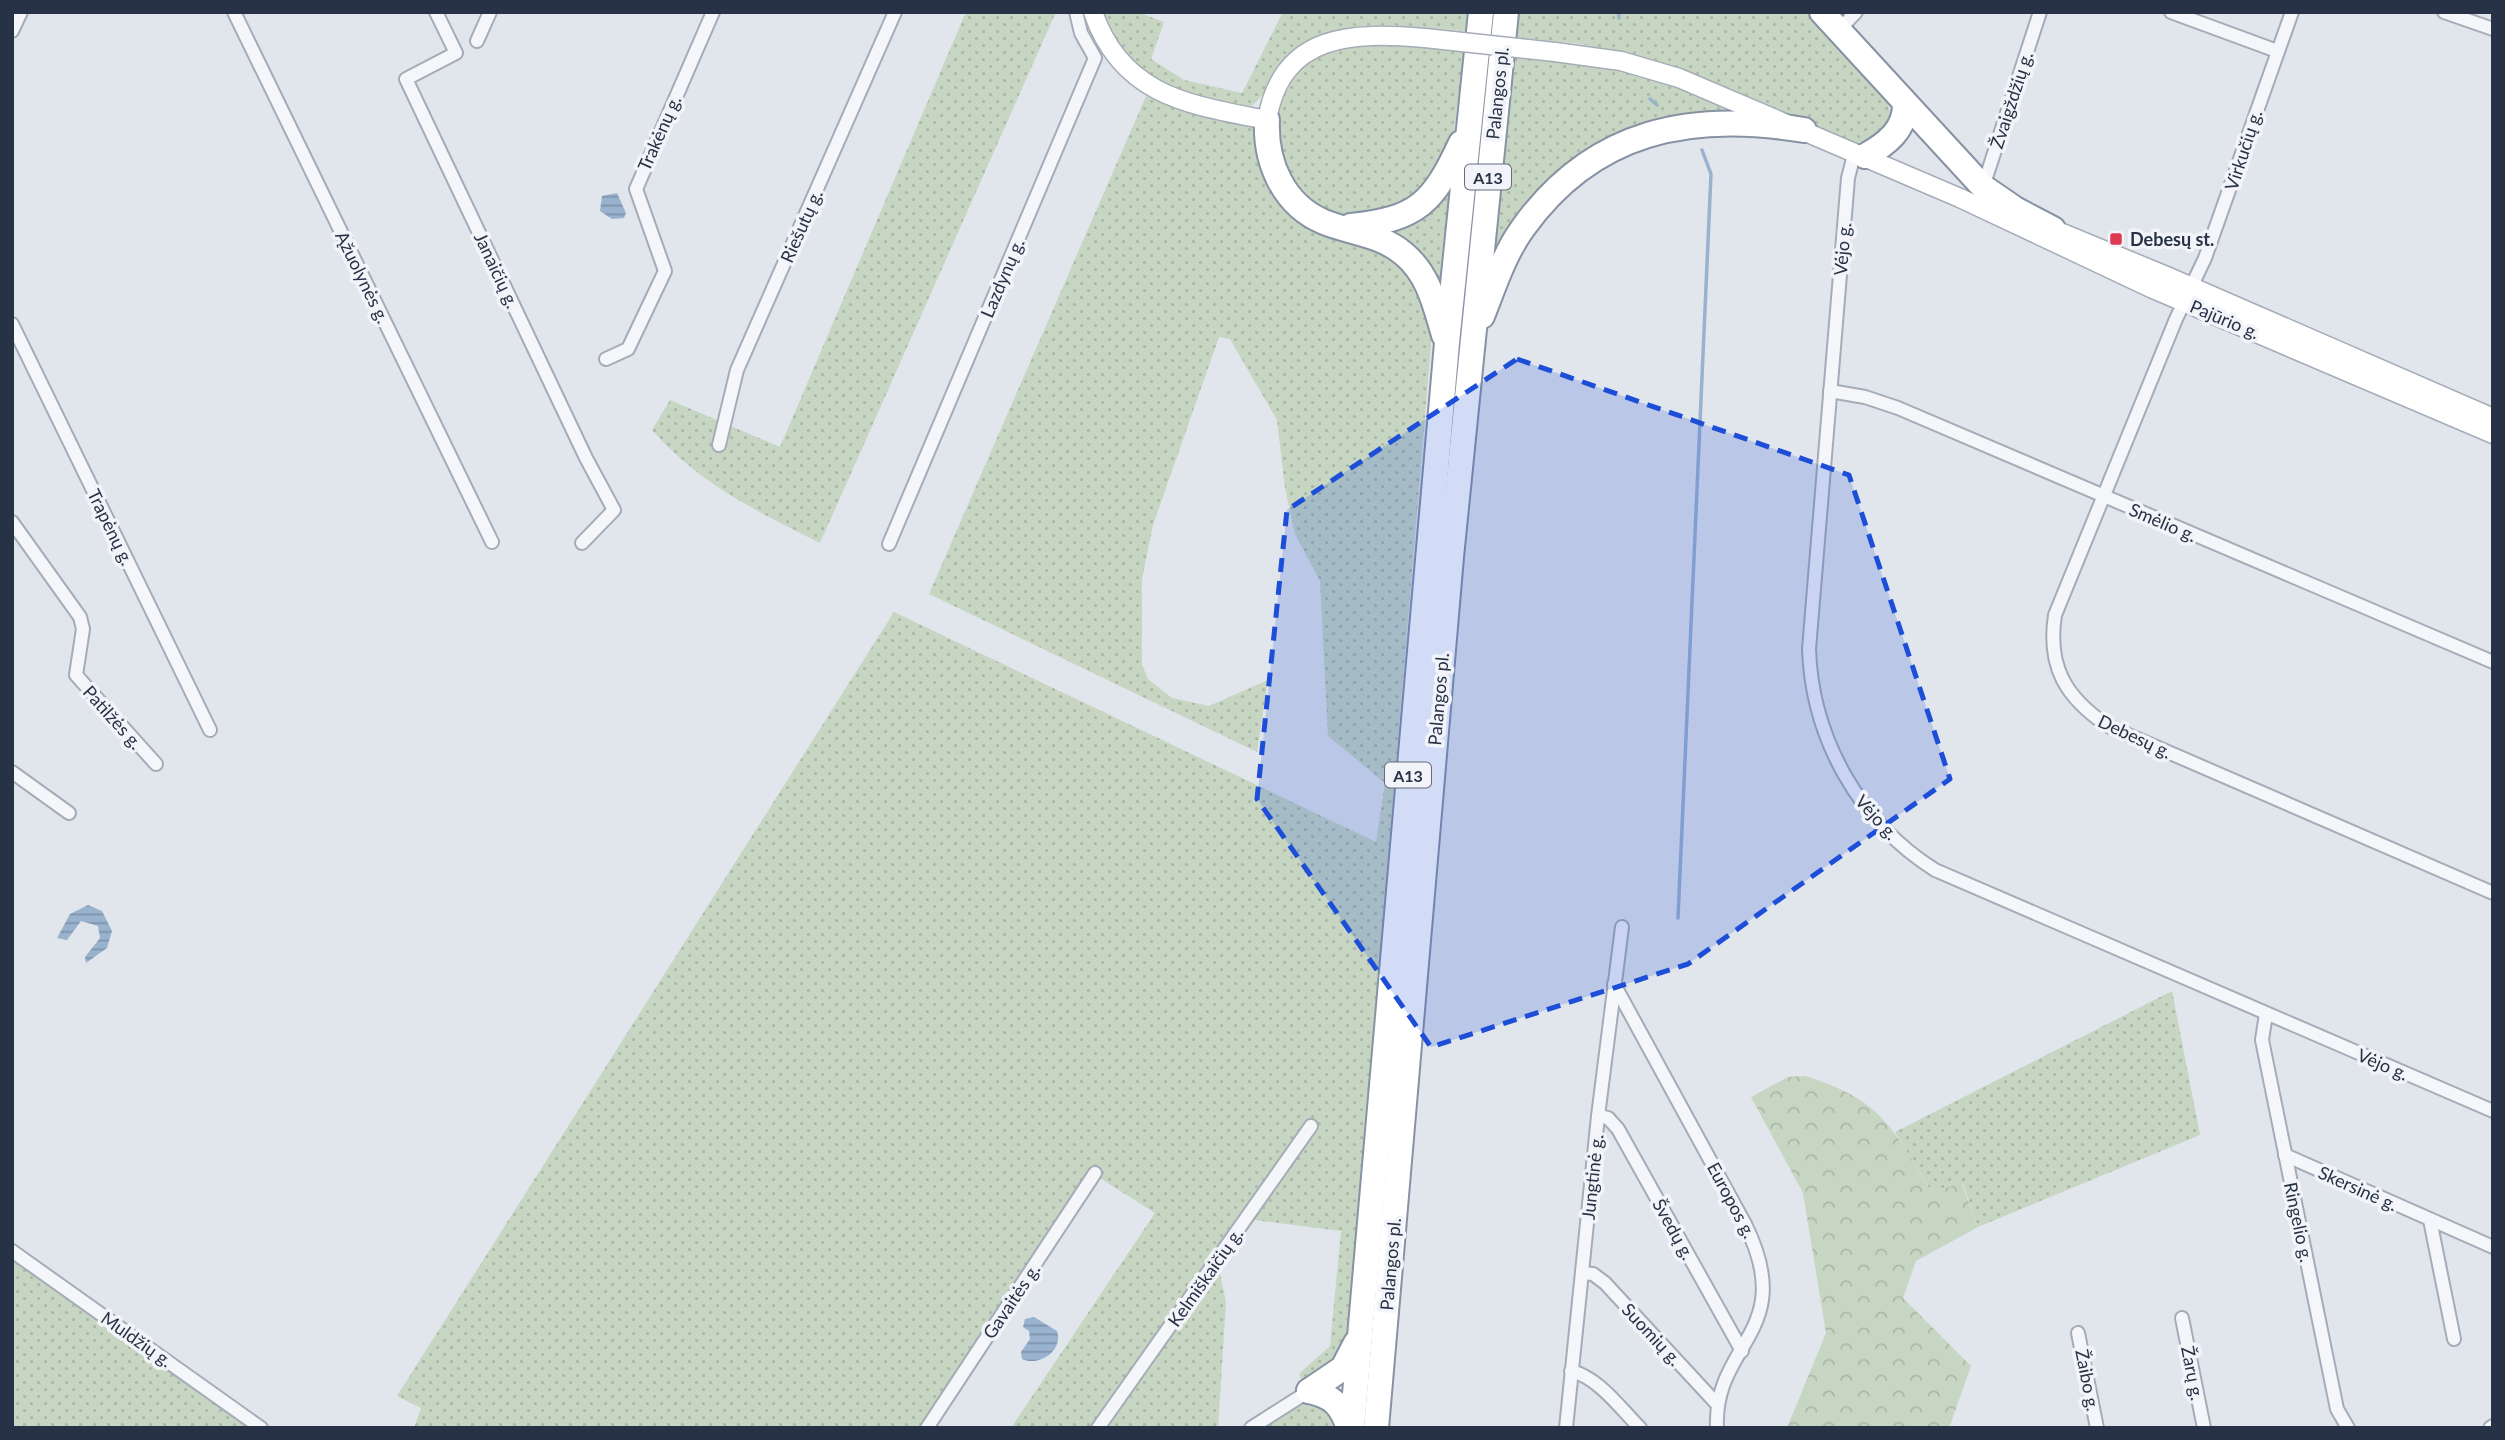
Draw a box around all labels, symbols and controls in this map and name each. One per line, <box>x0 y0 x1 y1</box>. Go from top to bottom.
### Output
street label: Palangos pl. <box>1481 46 1513 140</box>
street label: Žvaigždžių g. <box>1985 49 2037 151</box>
street label: Trakėnų g. <box>633 92 685 174</box>
street label: Virkučių g. <box>2220 107 2266 193</box>
road number: A13 <box>1465 164 1511 190</box>
street label: Riešutų g. <box>775 186 827 266</box>
street label: Vėjo g. <box>1829 222 1855 276</box>
street label: Ąžuolynės g. <box>331 227 395 327</box>
place label: Debesų st. <box>2130 228 2214 250</box>
street label: Janaičių g. <box>470 229 524 311</box>
marker: Debesų st. <box>2108 231 2124 247</box>
street label: Lazdynų g. <box>975 235 1029 321</box>
street label: Pajūrio g. <box>2187 295 2263 343</box>
street label: Trapėnų g. <box>83 485 139 569</box>
street label: Smėlio g. <box>2126 498 2200 546</box>
street label: Palangos pl. <box>1423 652 1453 746</box>
street label: Patilžės g. <box>79 681 147 753</box>
street label: Debesų g. <box>2095 709 2175 763</box>
road number: A13 <box>1385 762 1431 788</box>
street label: Vėjo g. <box>1851 790 1903 844</box>
street label: Vėjo g. <box>2354 1044 2412 1084</box>
street label: Jungtinė g. <box>1577 1133 1607 1221</box>
street label: Europos g. <box>1703 1158 1761 1242</box>
street label: Skersinė g. <box>2315 1161 2401 1215</box>
street label: Ringelio g. <box>2280 1180 2318 1264</box>
street label: Švedų g. <box>1648 1195 1700 1263</box>
street label: Palangos pl. <box>1375 1217 1405 1311</box>
street label: Kelmiškaičių g. <box>1163 1223 1247 1331</box>
street label: Gavaitės g. <box>978 1259 1044 1343</box>
street label: Suomių g. <box>1618 1298 1686 1370</box>
street label: Muldžių g. <box>97 1307 177 1371</box>
street label: Žarų g. <box>2177 1344 2209 1402</box>
street label: Žaibo g. <box>2071 1347 2105 1413</box>

